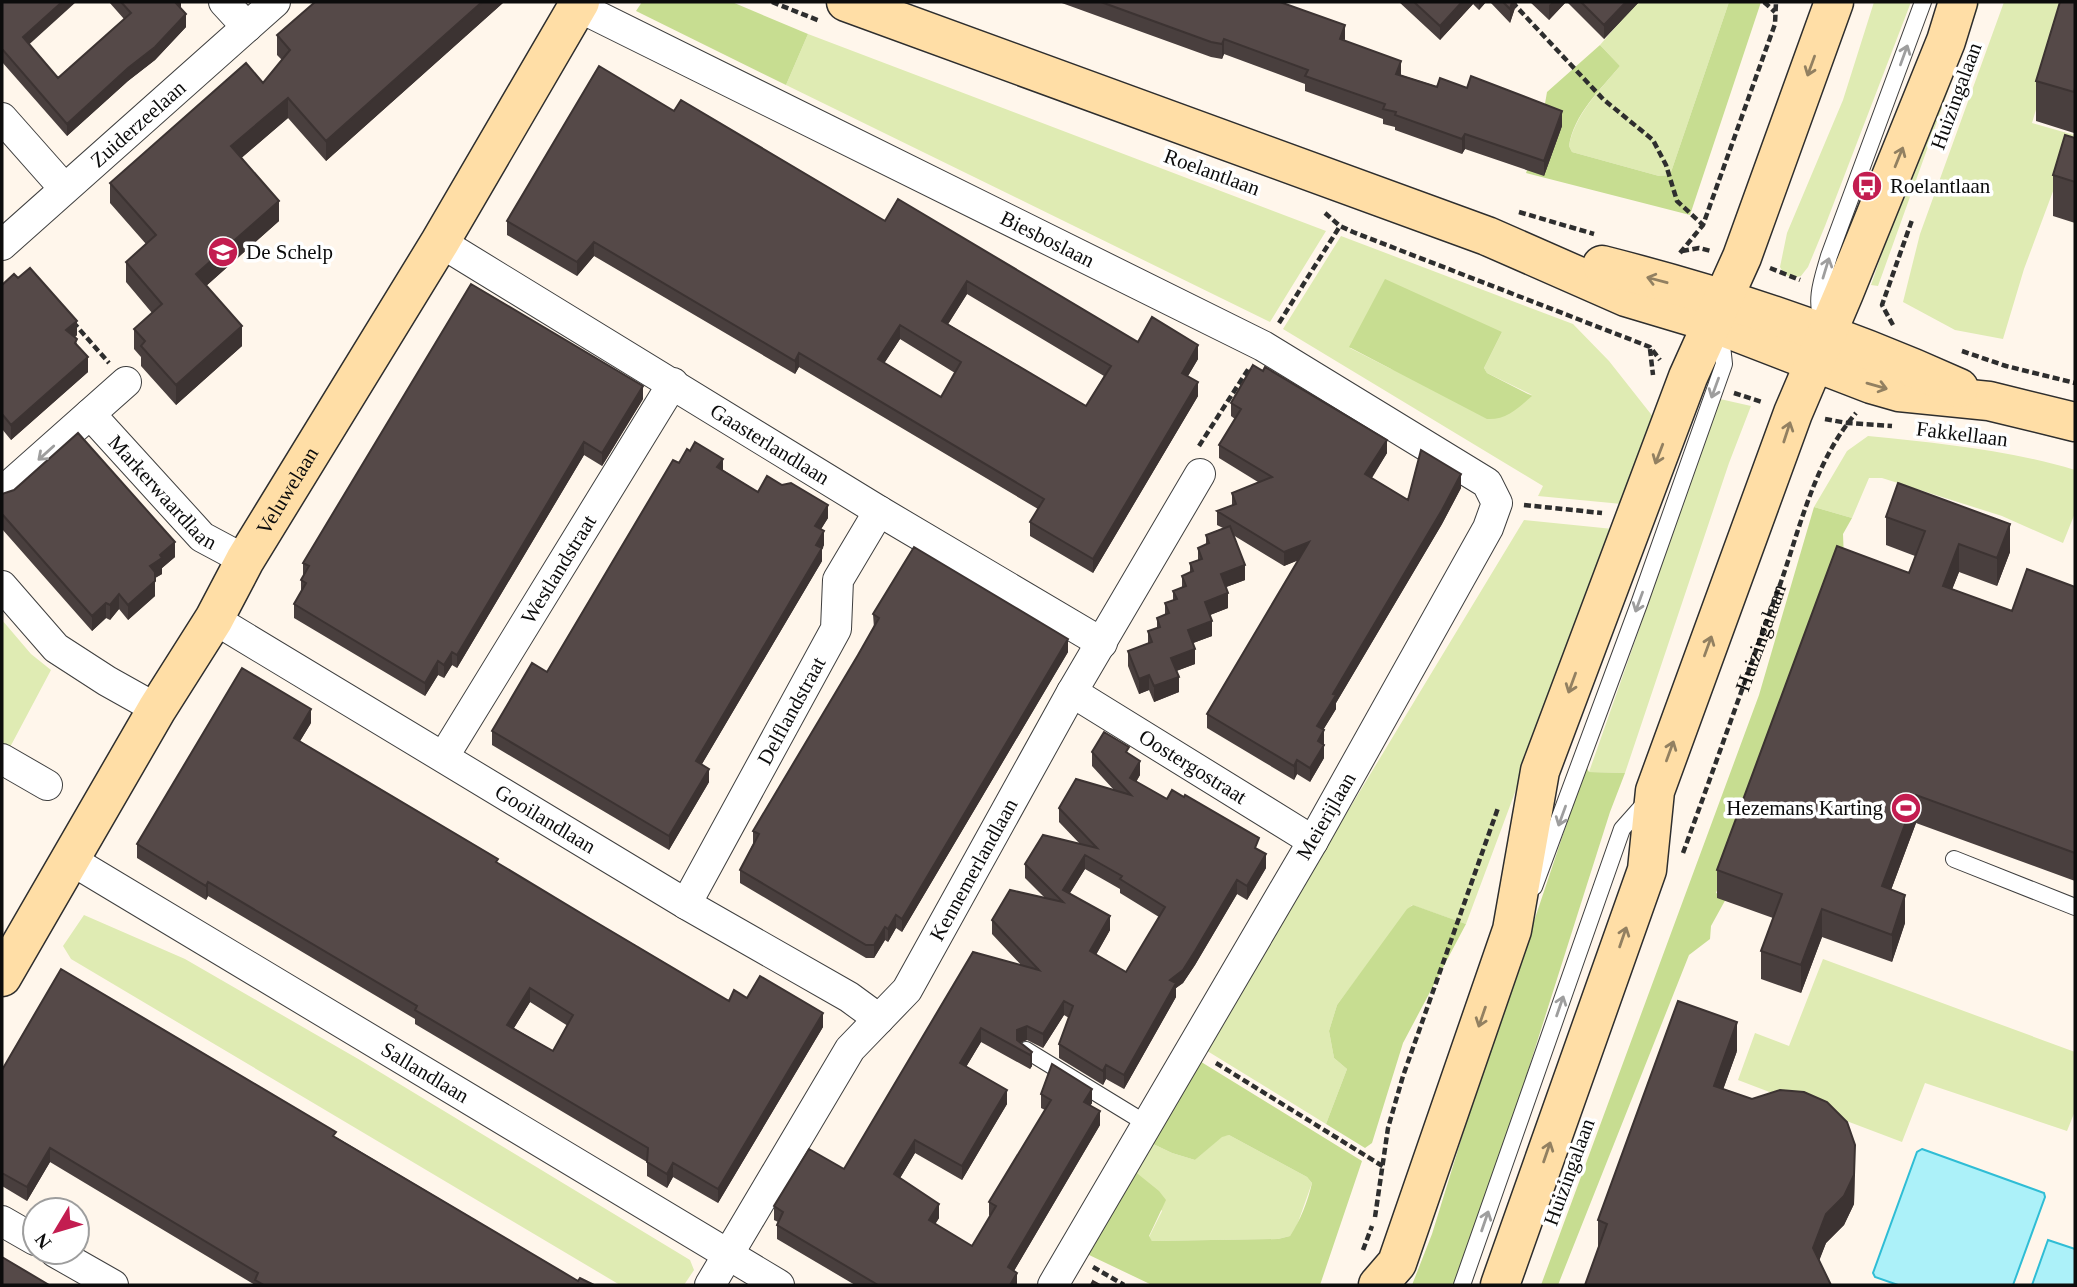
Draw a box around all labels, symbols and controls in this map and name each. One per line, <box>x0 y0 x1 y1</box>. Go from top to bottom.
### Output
street label: Huizingalaan <box>1926 39 1987 153</box>
one-way arrow <box>1898 44 1911 66</box>
one-way arrow <box>1804 54 1816 76</box>
street label: Zuiderzeelaan <box>86 75 191 173</box>
street label: Roelantlaan <box>1161 144 1264 201</box>
one-way arrow <box>1893 147 1906 169</box>
bus stop icon: Roelantlaan <box>1850 169 1884 203</box>
place label: Roelantlaan <box>1890 174 1991 198</box>
street label: Biesboslaan <box>997 206 1099 273</box>
school or university icon: De Schelp <box>206 235 240 269</box>
place label: De Schelp <box>246 240 333 264</box>
one-way arrow <box>1820 258 1833 280</box>
one-way arrow <box>1646 272 1668 285</box>
one-way arrow <box>1708 376 1720 398</box>
one-way arrow <box>1866 380 1888 393</box>
street label: Gaasterlandlaan <box>706 399 834 490</box>
street label: Fakkellaan <box>1915 416 2010 452</box>
one-way arrow <box>1782 422 1794 444</box>
street label: Markerwaardlaan <box>103 430 221 555</box>
street label: Veluwelaan <box>252 442 324 539</box>
one-way arrow <box>1651 443 1664 465</box>
one-way arrow <box>37 445 55 461</box>
street label: Westlandstraat <box>516 510 601 628</box>
street label: Huizingalaan <box>1730 580 1791 694</box>
one-way arrow <box>1632 591 1644 613</box>
one-way arrow <box>1703 635 1716 657</box>
street label: Delflandstraat <box>752 653 830 769</box>
one-way arrow <box>1565 671 1577 693</box>
street label: Oostergostraat <box>1135 724 1251 809</box>
one-way arrow <box>1665 740 1677 762</box>
street label: Meierijlaan <box>1291 768 1361 864</box>
street label: Gooilandlaan <box>491 780 600 859</box>
sports icon: Hezemans Karting <box>1889 791 1923 825</box>
street label: Kennemerlandlaan <box>925 794 1023 945</box>
place label: Hezemans Karting <box>1726 796 1883 820</box>
one-way arrow <box>1554 805 1567 826</box>
one-way arrow <box>1617 926 1630 948</box>
one-way arrow <box>1555 996 1567 1018</box>
one-way arrow <box>1475 1006 1487 1028</box>
street label: Sallandlaan <box>377 1037 474 1108</box>
street label: Huizingalaan <box>1539 1115 1600 1229</box>
one-way arrow <box>1542 1141 1554 1163</box>
north arrow <box>21 1196 91 1266</box>
one-way arrow <box>1480 1210 1492 1232</box>
text: N <box>30 1229 55 1253</box>

